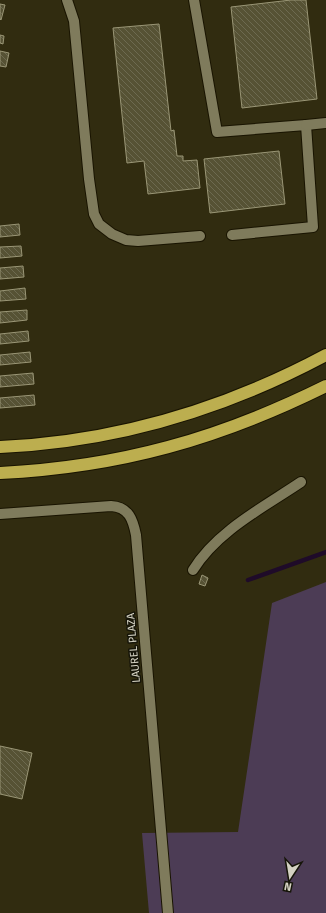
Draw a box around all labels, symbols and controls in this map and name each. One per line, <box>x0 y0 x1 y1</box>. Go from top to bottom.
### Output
street label: LAUREL PLAZA <box>124 612 143 683</box>
north arrow <box>270 857 310 897</box>
text: N <box>283 879 293 893</box>

